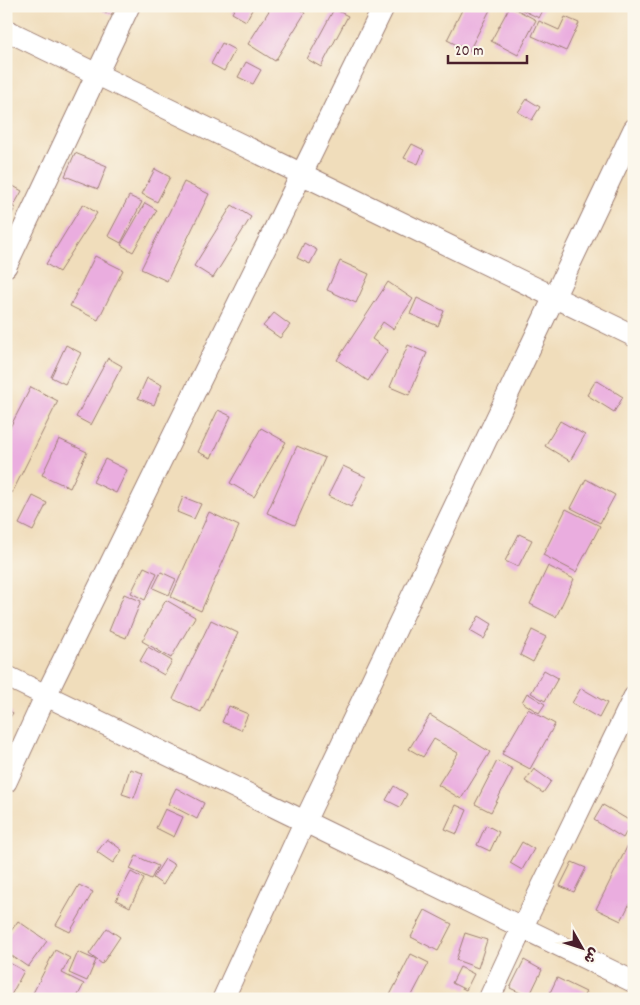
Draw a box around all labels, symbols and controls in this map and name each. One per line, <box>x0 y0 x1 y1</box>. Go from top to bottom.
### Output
scale bar <box>448 32 526 64</box>
text: 20 m <box>455 41 483 63</box>
north arrow <box>558 922 608 972</box>
text: ش <box>578 943 603 967</box>

